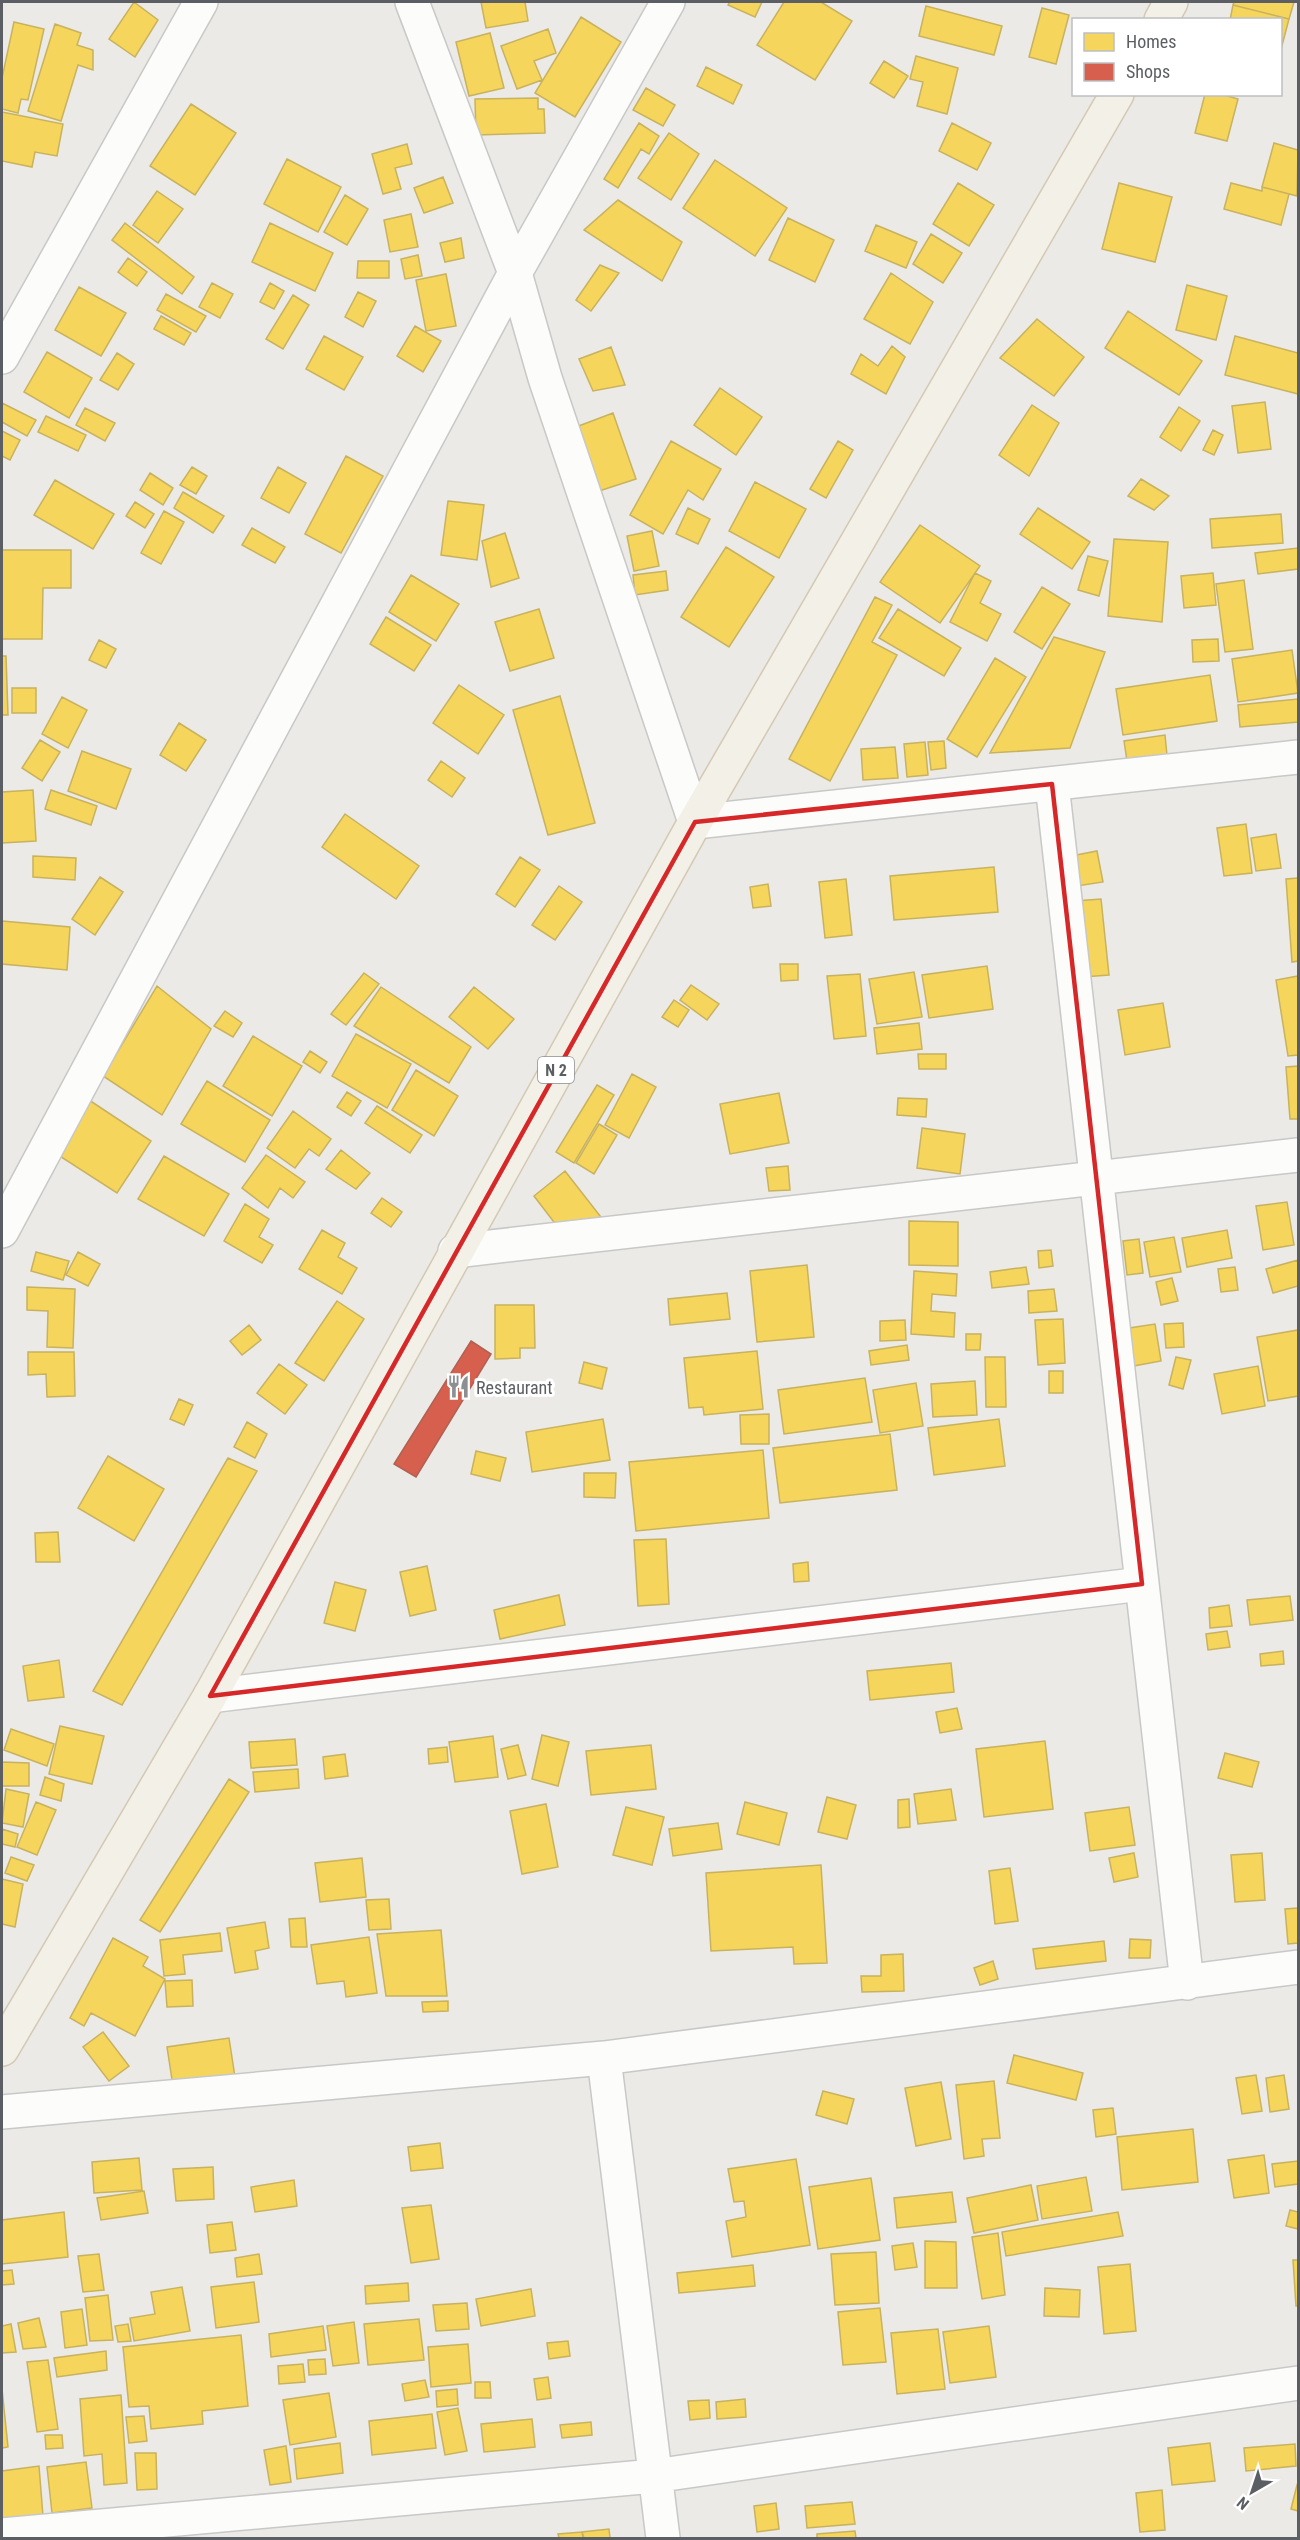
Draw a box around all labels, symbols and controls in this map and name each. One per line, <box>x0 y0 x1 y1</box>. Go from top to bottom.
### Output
legend <box>1072 18 1282 96</box>
text: Homes <box>1126 31 1176 52</box>
text: Shops <box>1126 61 1170 82</box>
road number: N 2 <box>538 1057 574 1083</box>
restaurant icon: Restaurant <box>445 1374 471 1400</box>
place label: Restaurant <box>476 1377 553 1398</box>
north arrow <box>1222 2462 1282 2522</box>
text: N <box>1233 2493 1253 2514</box>

